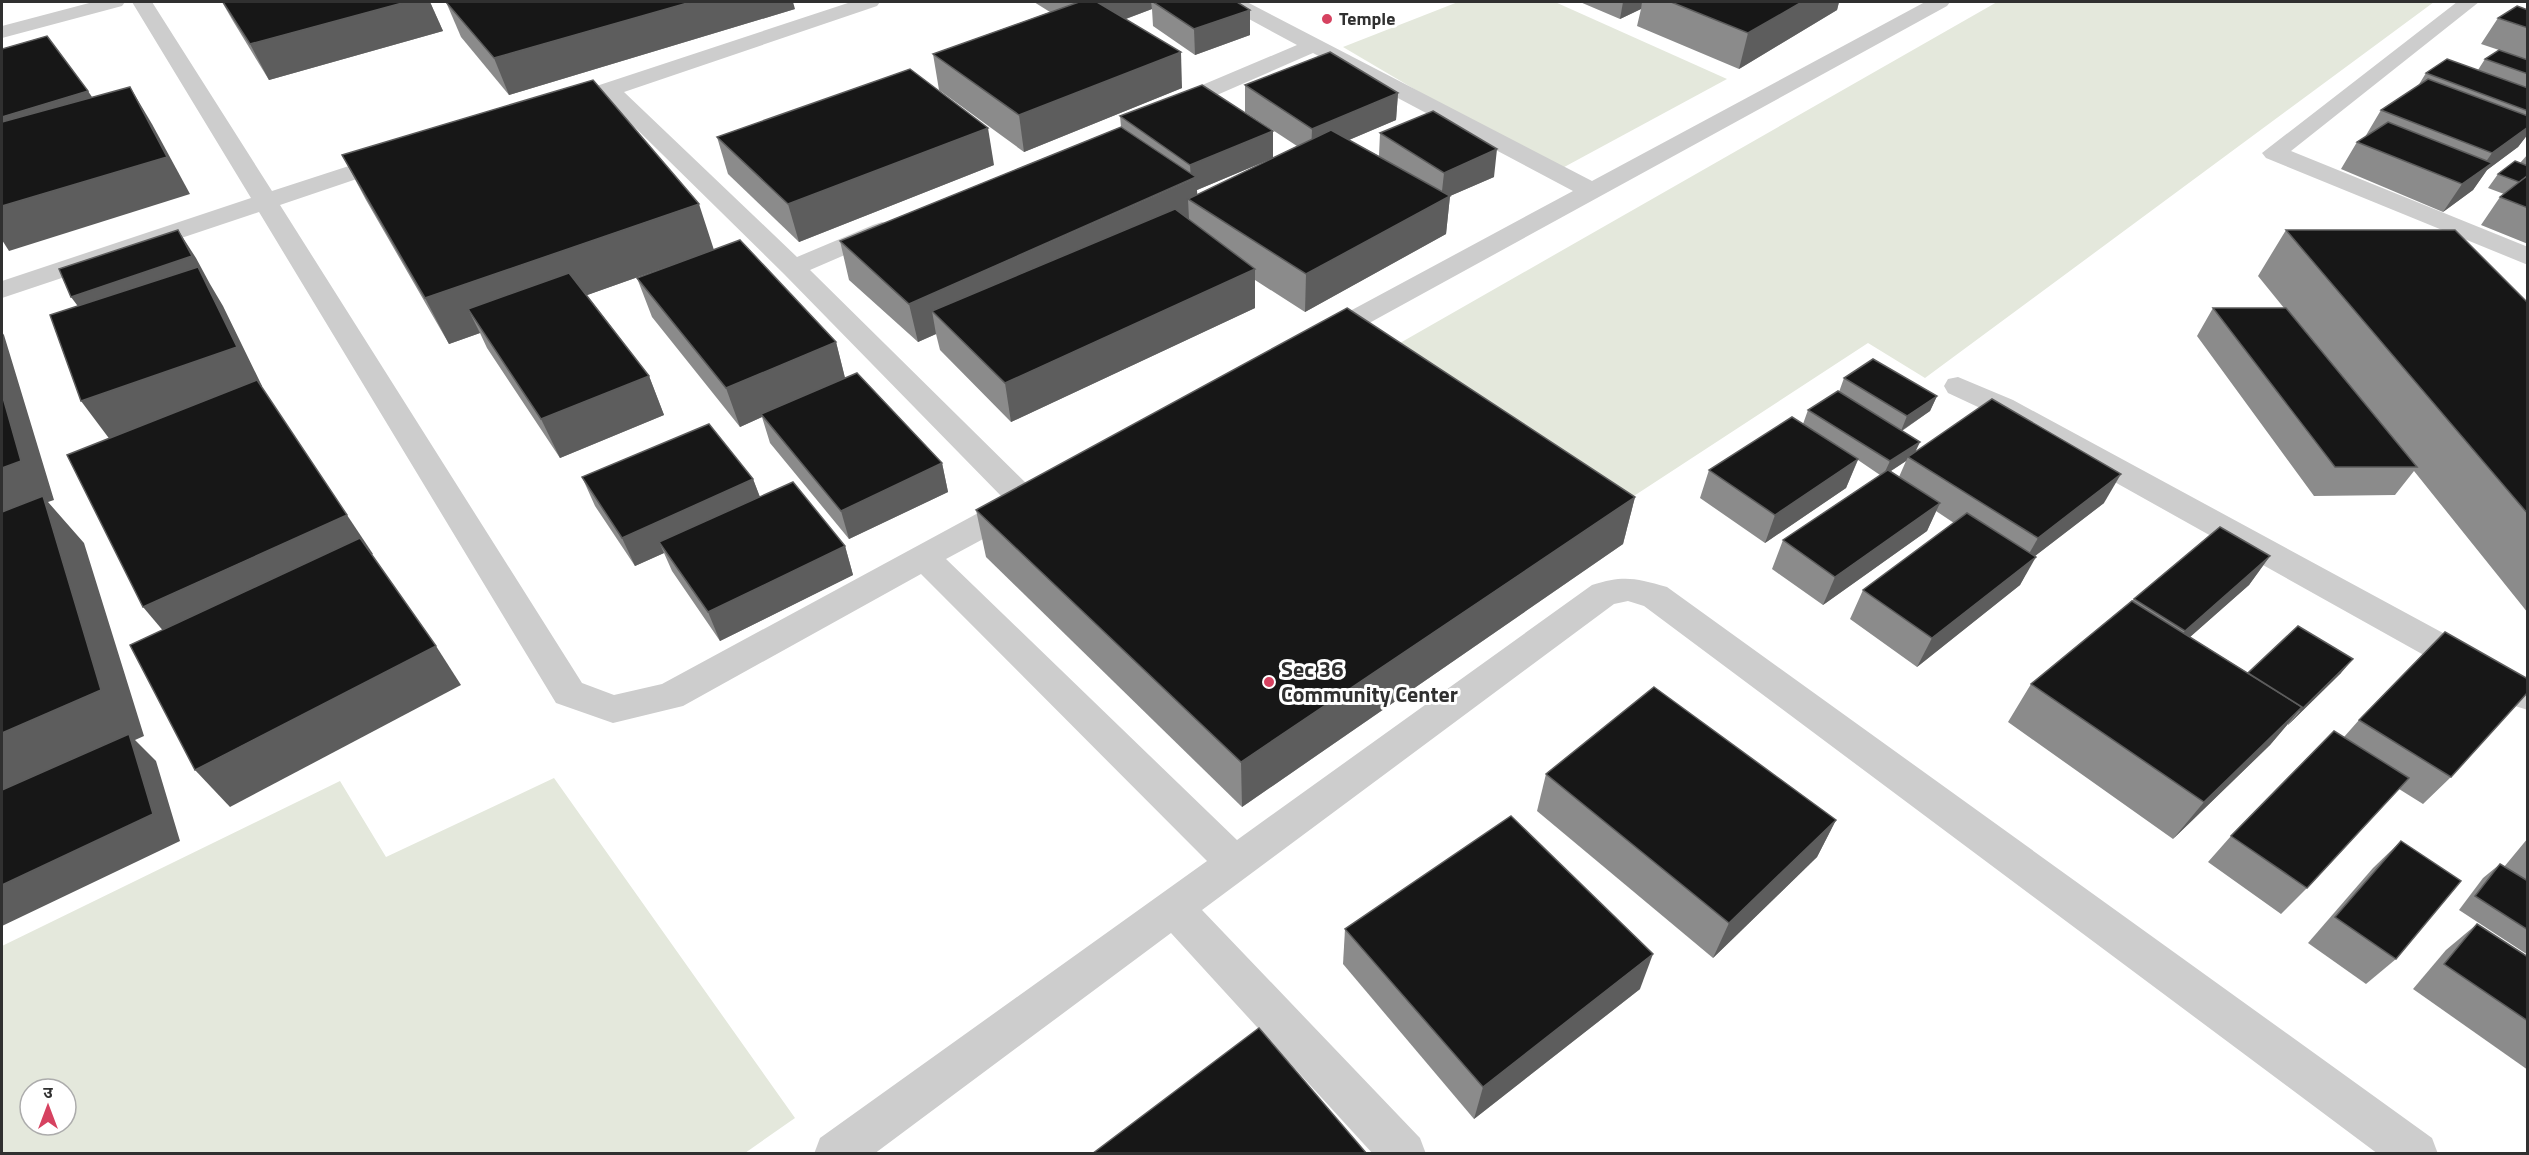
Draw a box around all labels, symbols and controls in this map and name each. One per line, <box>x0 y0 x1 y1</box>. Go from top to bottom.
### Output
place label: Temple <box>1339 5 1395 32</box>
marker: Temple <box>1320 12 1334 26</box>
place label: Sec 36 Community Center <box>1281 652 1458 711</box>
marker: Sec 36 Community Center <box>1262 675 1276 689</box>
north arrow <box>18 1077 78 1137</box>
text: उ <box>43 1080 53 1104</box>

